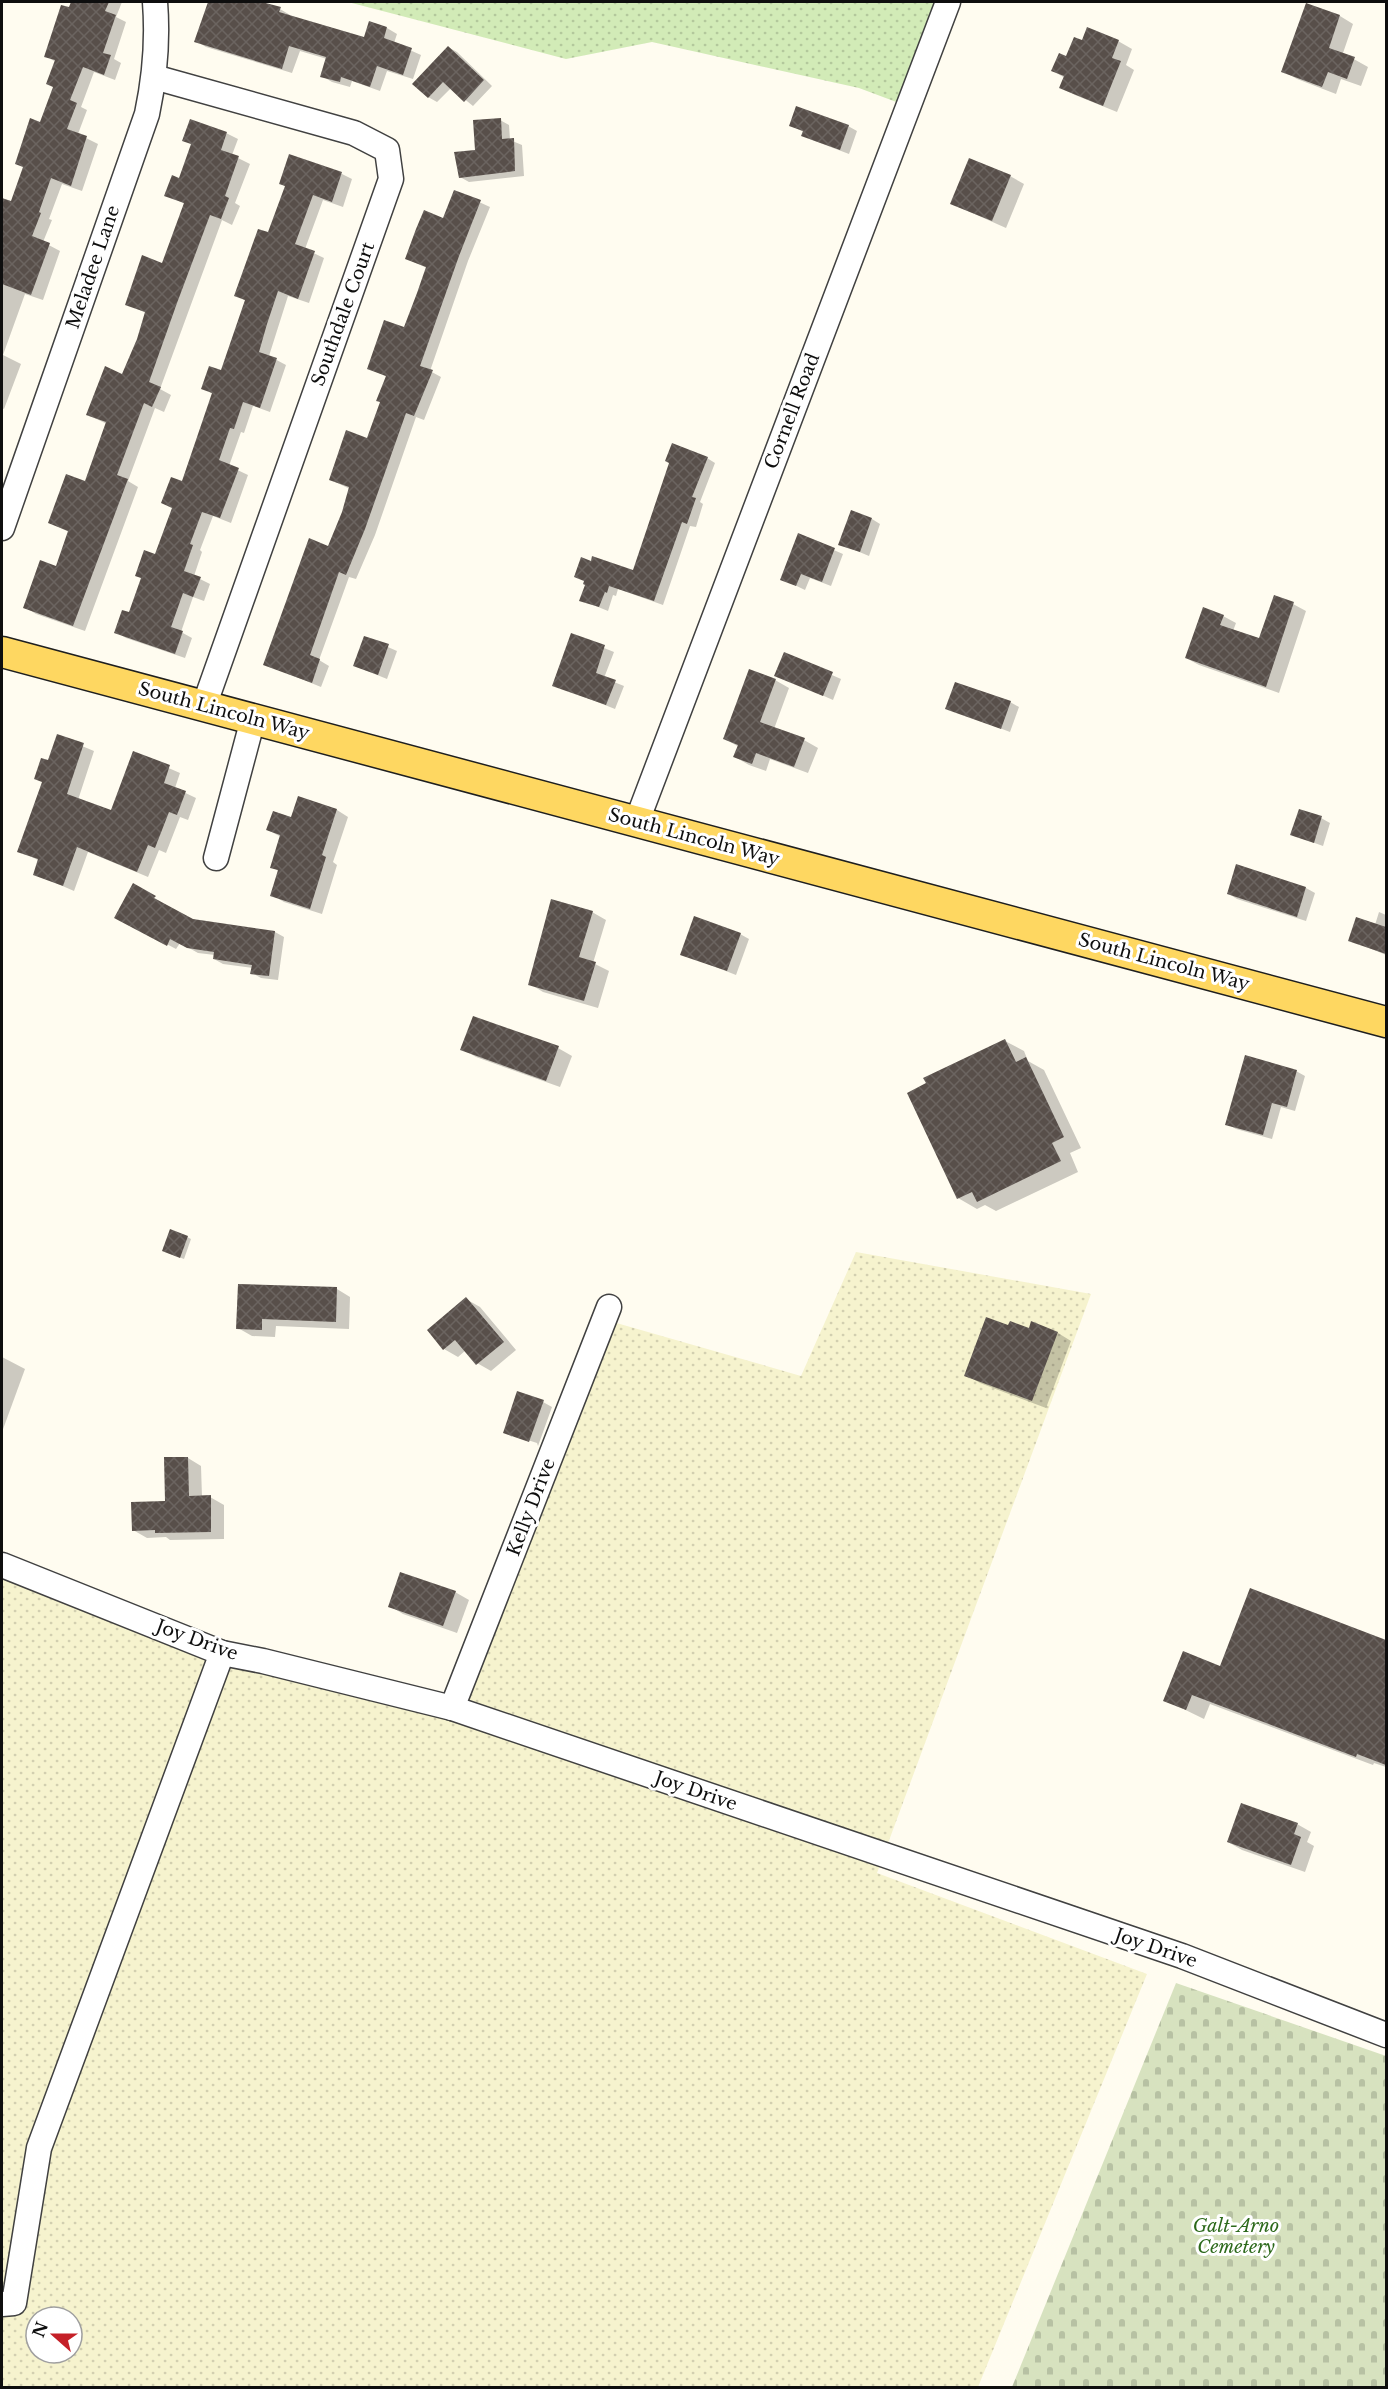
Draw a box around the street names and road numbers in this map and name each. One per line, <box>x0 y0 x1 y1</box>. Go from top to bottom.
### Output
street label: Meladee Lane <box>62 202 124 332</box>
street label: Southdale Court <box>307 239 379 389</box>
street label: Cornell Road <box>760 350 824 472</box>
street label: South Lincoln Way <box>136 678 312 745</box>
street label: South Lincoln Way <box>606 804 782 871</box>
street label: South Lincoln Way <box>1076 929 1252 996</box>
street label: Kelly Drive <box>502 1455 560 1559</box>
street label: Joy Drive <box>151 1614 241 1665</box>
street label: Joy Drive <box>650 1766 740 1815</box>
street label: Joy Drive <box>1110 1923 1200 1972</box>

